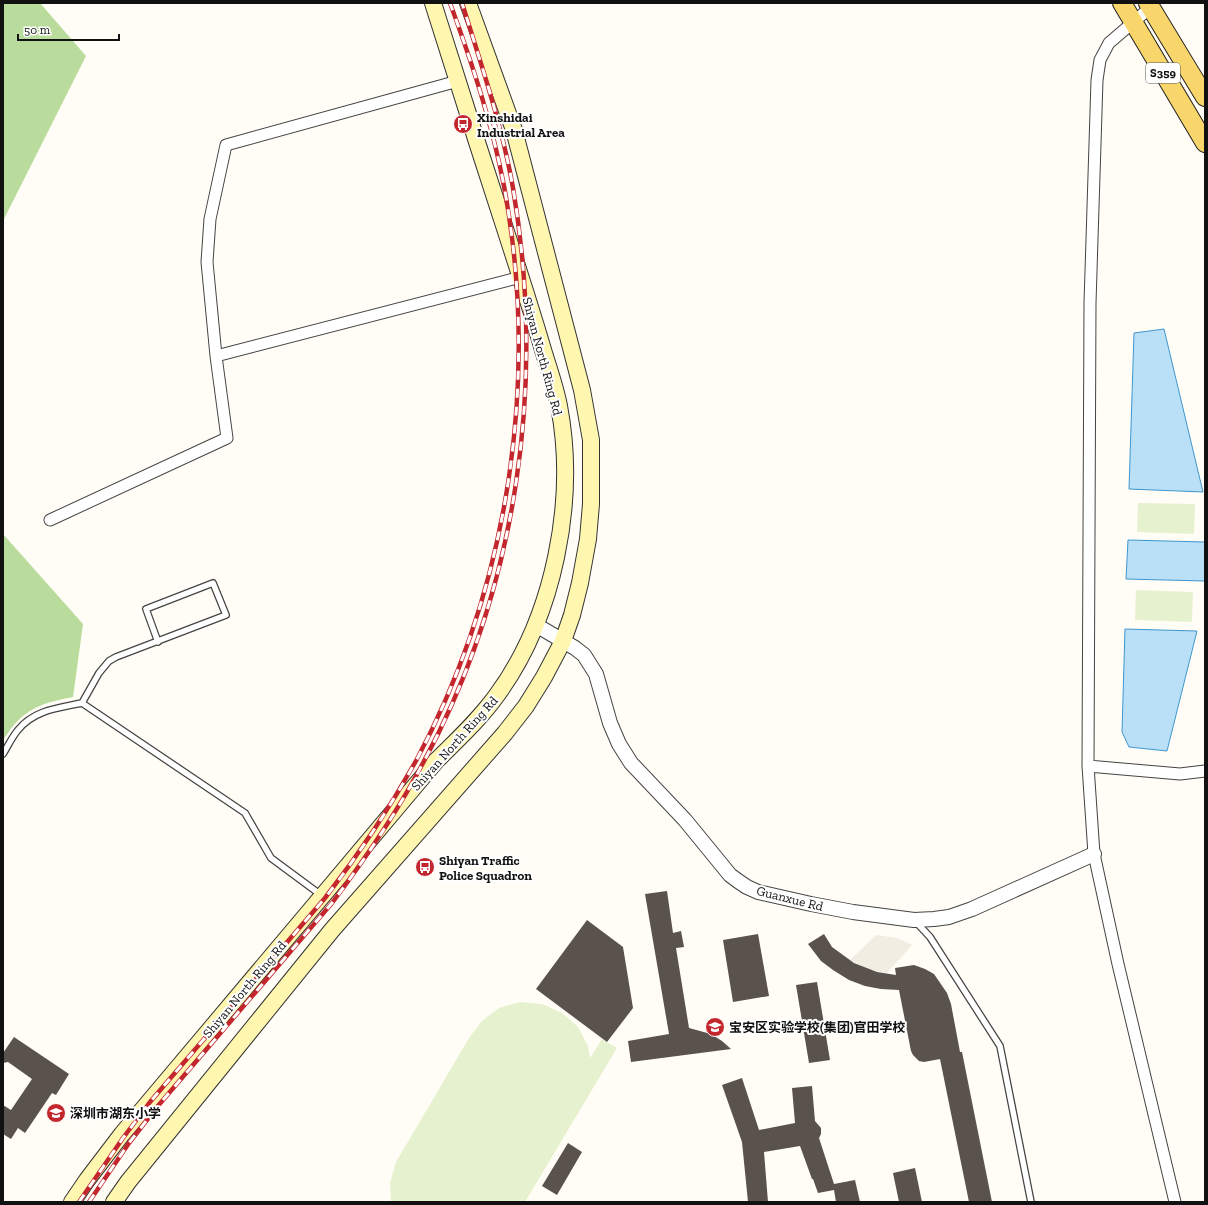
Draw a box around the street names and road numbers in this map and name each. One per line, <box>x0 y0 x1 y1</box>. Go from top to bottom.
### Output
road number: S359 <box>1146 63 1180 83</box>
street label: Shiyan North Ring Rd <box>520 295 565 417</box>
street label: Shiyan North Ring Rd <box>408 693 501 794</box>
street label: Guanxue Rd <box>755 883 825 914</box>
street label: Shiyan North Ring Rd <box>200 938 289 1041</box>

